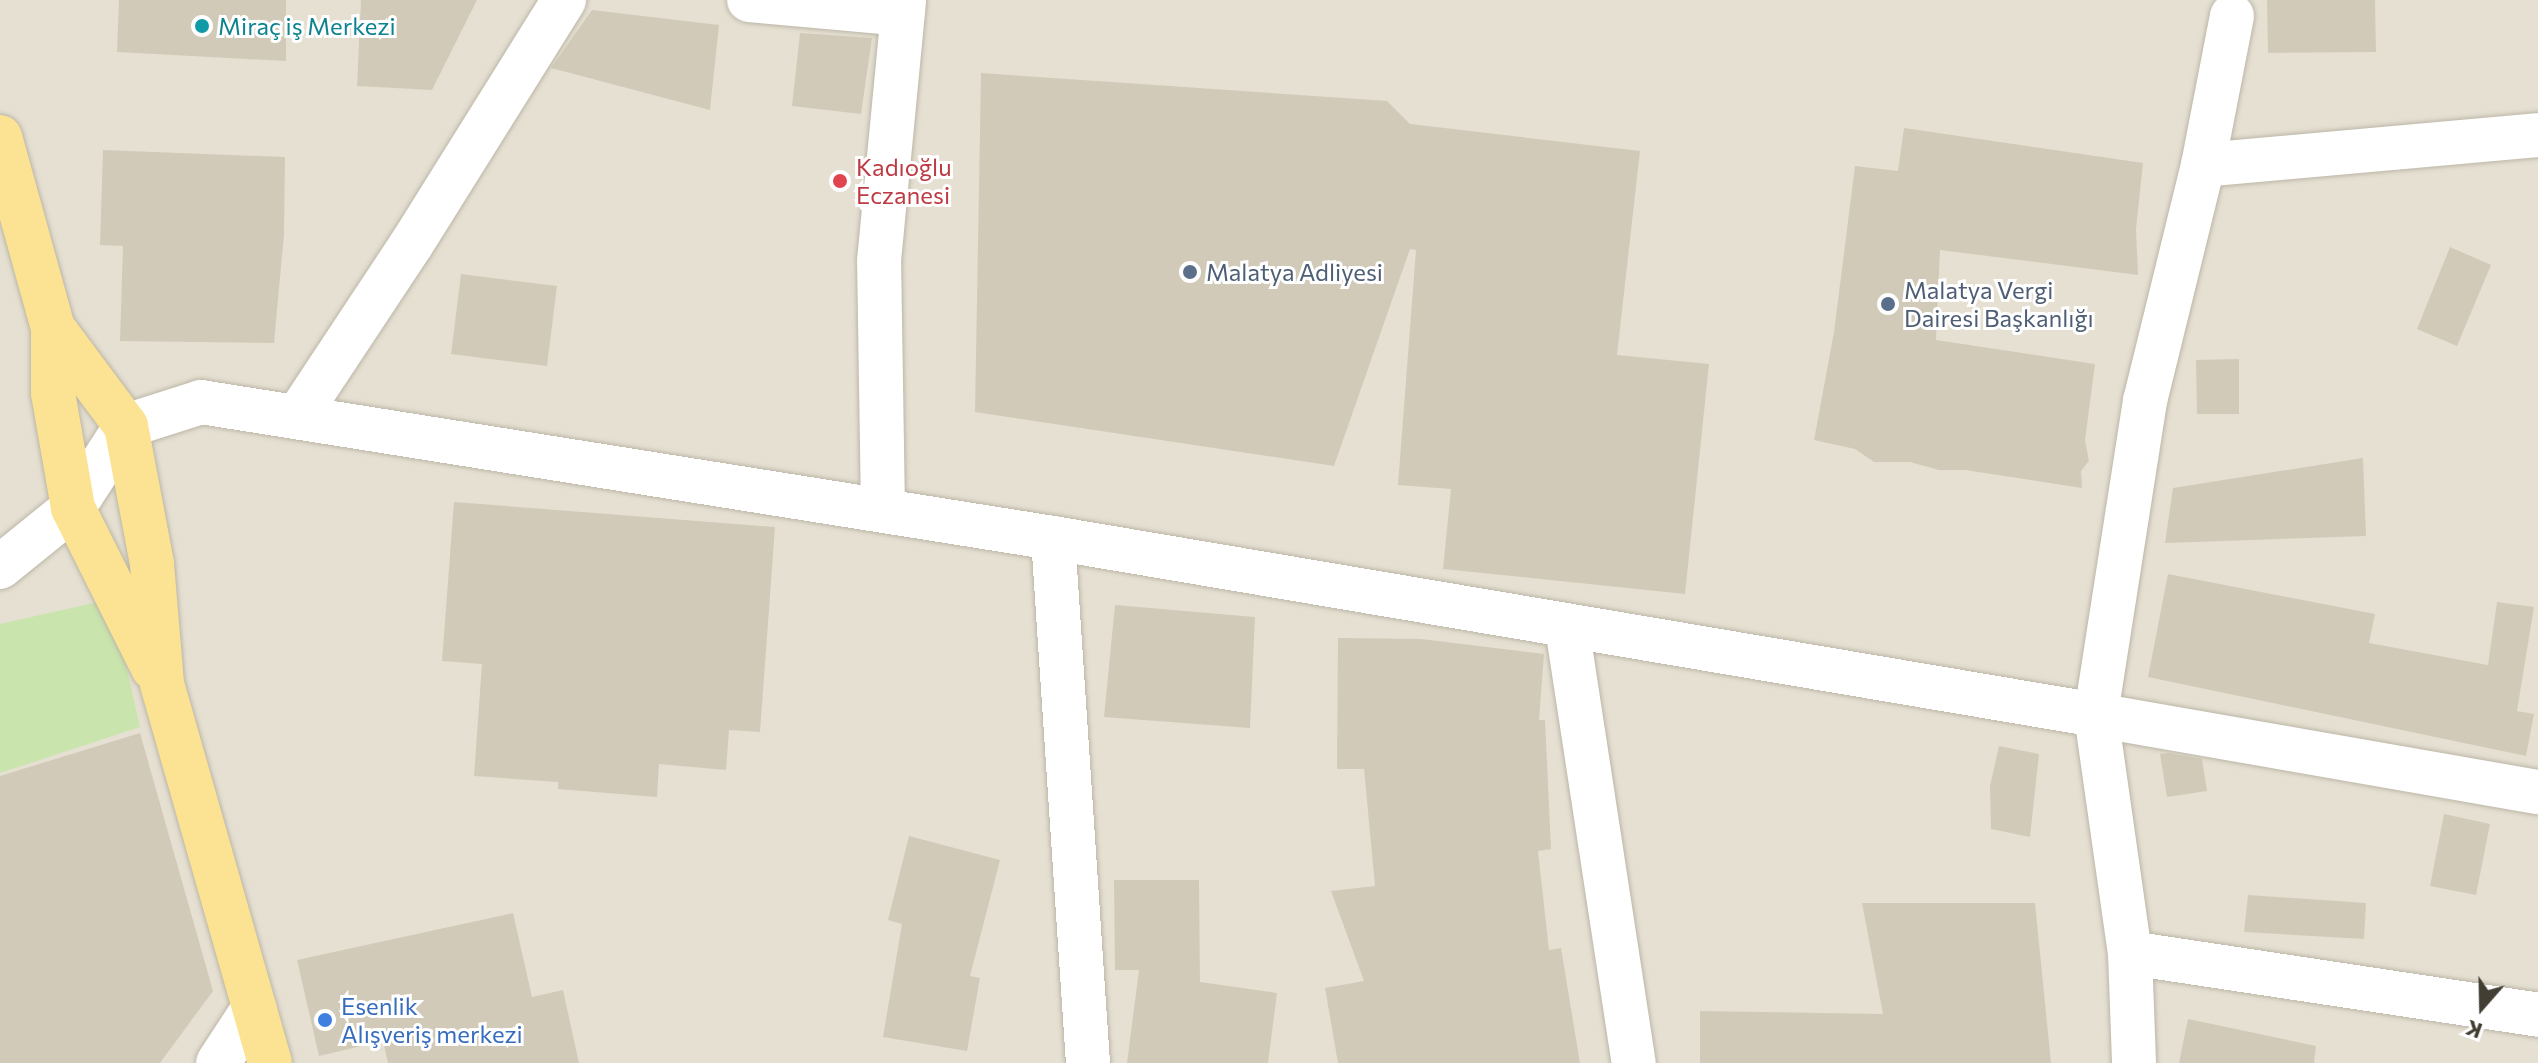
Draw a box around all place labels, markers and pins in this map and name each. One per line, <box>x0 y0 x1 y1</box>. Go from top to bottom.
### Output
place label: Miraç iş Merkezi <box>218 12 396 40</box>
marker: Miraç iş Merkezi <box>193 17 211 35</box>
place label: Kadıoğlu Eczanesi <box>856 153 952 209</box>
marker: Kadıoğlu Eczanesi <box>831 172 849 190</box>
place label: Malatya Adliyesi <box>1206 258 1383 286</box>
marker: Malatya Adliyesi <box>1181 263 1199 281</box>
place label: Malatya Vergi Dairesi Başkanlığı <box>1904 276 2094 332</box>
marker: Malatya Vergi Dairesi Başkanlığı <box>1879 295 1897 313</box>
place label: Esenlik Alışveriş merkezi <box>341 992 523 1048</box>
marker: Esenlik Alışveriş merkezi <box>316 1011 334 1029</box>

